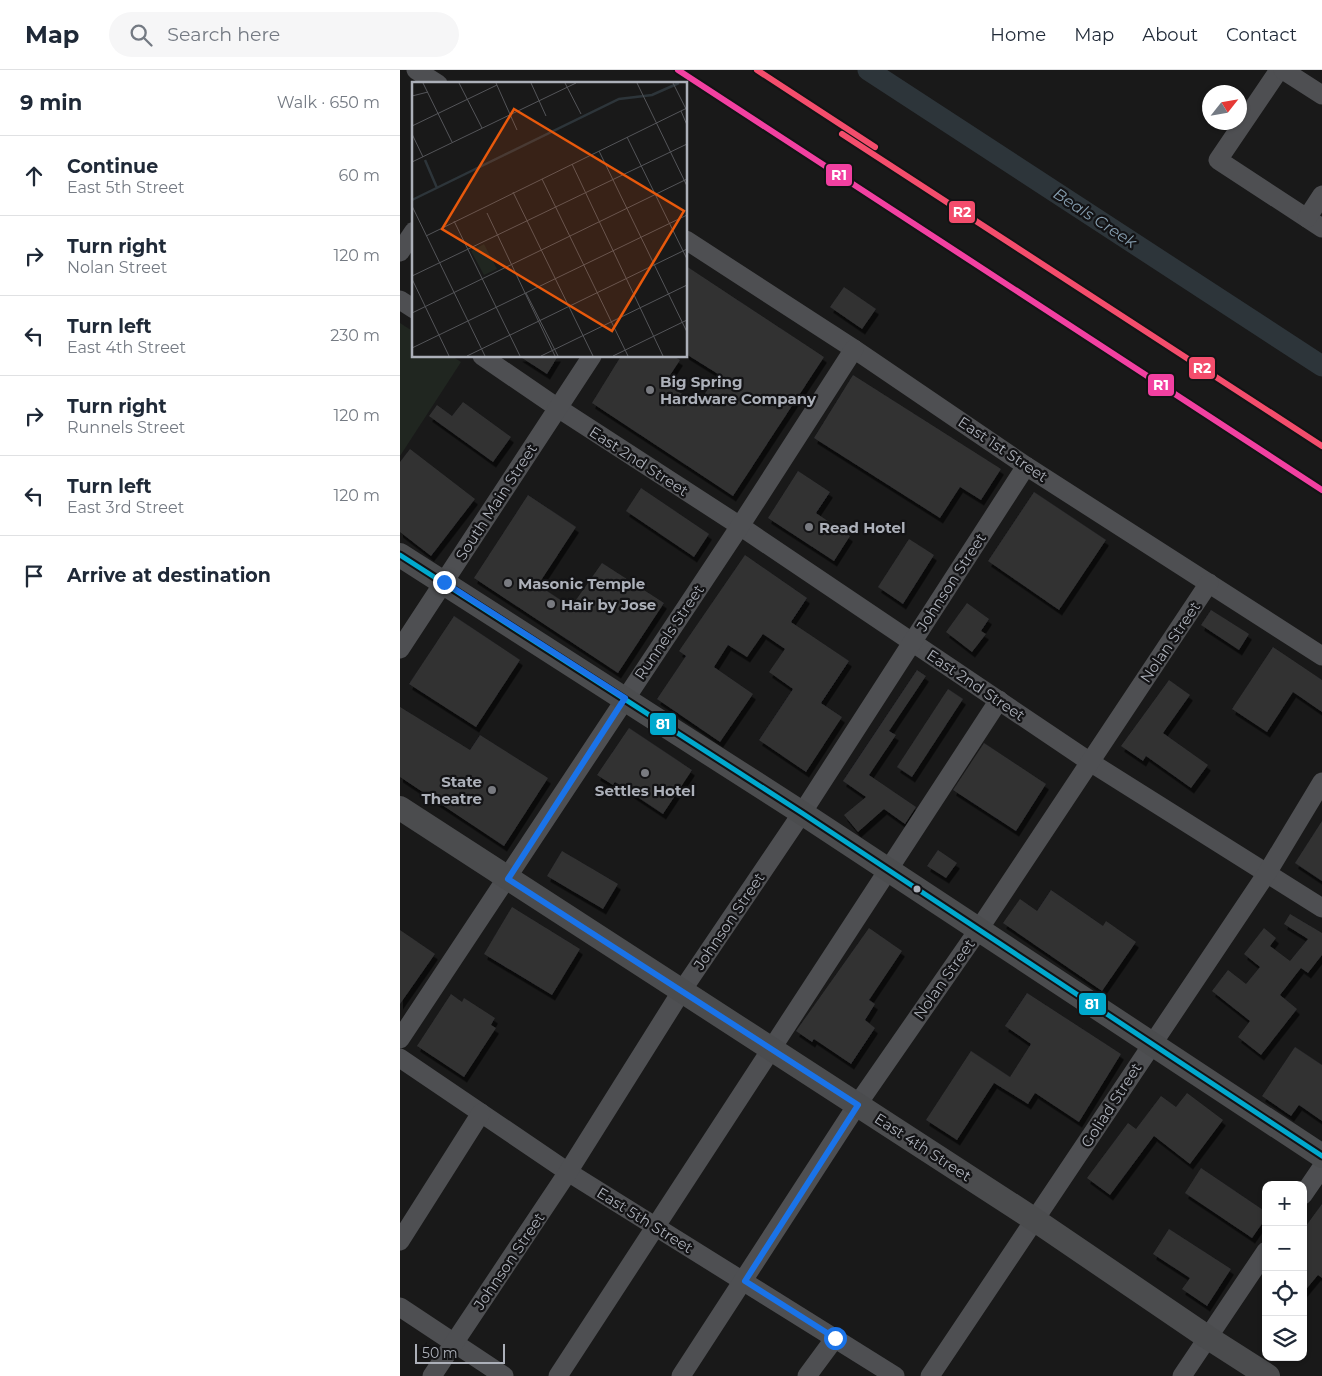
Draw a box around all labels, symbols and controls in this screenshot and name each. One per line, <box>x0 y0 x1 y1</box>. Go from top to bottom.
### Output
search box <box>109 12 459 57</box>
text: Map <box>25 20 79 49</box>
icon: search <box>127 21 155 49</box>
text: Search here <box>167 23 280 46</box>
text: Home <box>990 24 1046 46</box>
text: Map <box>1074 24 1114 46</box>
text: About <box>1142 24 1198 46</box>
text: Contact <box>1226 24 1297 46</box>
inset map <box>412 82 688 358</box>
north arrow <box>1202 85 1247 130</box>
text: 9 min <box>20 90 82 115</box>
text: Walk · 650 m <box>277 93 380 112</box>
text: Continue <box>67 155 158 178</box>
icon: ahead <box>20 162 48 190</box>
line badge: R1 <box>825 163 853 187</box>
text: 60 m <box>338 166 380 185</box>
text: R1 <box>831 166 847 184</box>
text: East 5th Street <box>67 178 184 197</box>
water label: Beals Creek <box>1050 184 1141 253</box>
line badge: R2 <box>948 200 976 224</box>
text: R2 <box>953 203 971 221</box>
text: Turn right <box>67 235 167 258</box>
icon: right <box>20 242 48 270</box>
text: 120 m <box>333 246 380 265</box>
text: Nolan Street <box>67 258 167 277</box>
text: Turn left <box>67 315 152 338</box>
icon: left <box>20 322 48 350</box>
text: 230 m <box>330 326 380 345</box>
text: East 4th Street <box>67 338 186 357</box>
line badge: R2 <box>1188 356 1216 380</box>
text: R2 <box>1193 359 1211 377</box>
place label: Big Spring Hardware Company <box>660 372 817 408</box>
line badge: R1 <box>1147 373 1175 397</box>
text: R1 <box>1153 376 1169 394</box>
marker: Big Spring Hardware Company <box>644 384 656 396</box>
text: Turn right <box>67 395 167 418</box>
icon: right <box>20 402 48 430</box>
text: 120 m <box>333 406 380 425</box>
street label: East 1st Street <box>954 412 1052 486</box>
text: Runnels Street <box>67 418 185 437</box>
street label: East 2nd Street <box>586 422 692 500</box>
street label: South Main Street <box>451 440 541 564</box>
text: Turn left <box>67 475 152 498</box>
icon: left <box>20 482 48 510</box>
text: 120 m <box>333 486 380 505</box>
text: East 3rd Street <box>67 498 184 517</box>
place label: Read Hotel <box>819 518 905 537</box>
marker: Read Hotel <box>803 521 815 533</box>
street label: Johnson Street <box>912 529 990 636</box>
icon: arrive <box>20 562 48 590</box>
text: Arrive at destination <box>67 564 271 587</box>
route end <box>433 571 456 594</box>
place label: Masonic Temple <box>518 574 645 593</box>
marker: Masonic Temple <box>502 577 514 589</box>
street label: Runnels Street <box>630 581 708 683</box>
place label: Hair by Jose <box>561 595 656 614</box>
marker: Hair by Jose <box>545 598 557 610</box>
street label: Nolan Street <box>1136 598 1204 686</box>
street label: East 2nd Street <box>923 645 1029 725</box>
line badge: 81 <box>649 712 677 736</box>
text: 81 <box>656 715 670 733</box>
marker: Settles Hotel <box>639 767 651 779</box>
place label: State Theatre <box>421 772 482 808</box>
place label: Settles Hotel <box>595 781 695 800</box>
marker: State Theatre <box>486 784 498 796</box>
street label: Johnson Street <box>689 869 769 974</box>
unlabelled marker <box>912 884 922 894</box>
street label: Nolan Street <box>909 935 979 1023</box>
line badge: 81 <box>1078 992 1107 1016</box>
text: 81 <box>1085 995 1099 1013</box>
street label: Goliad Street <box>1077 1059 1145 1151</box>
street label: East 4th Street <box>871 1109 975 1185</box>
map controls <box>1262 1181 1307 1361</box>
button: + <box>1262 1181 1307 1226</box>
street label: East 5th Street <box>593 1183 697 1257</box>
street label: Johnson Street <box>469 1209 549 1314</box>
button: − <box>1262 1226 1307 1271</box>
button: locate <box>1262 1271 1307 1316</box>
button: layers <box>1262 1316 1307 1361</box>
route start <box>824 1327 847 1350</box>
scale bar <box>415 1341 505 1364</box>
text: 50 m <box>422 1344 458 1362</box>

